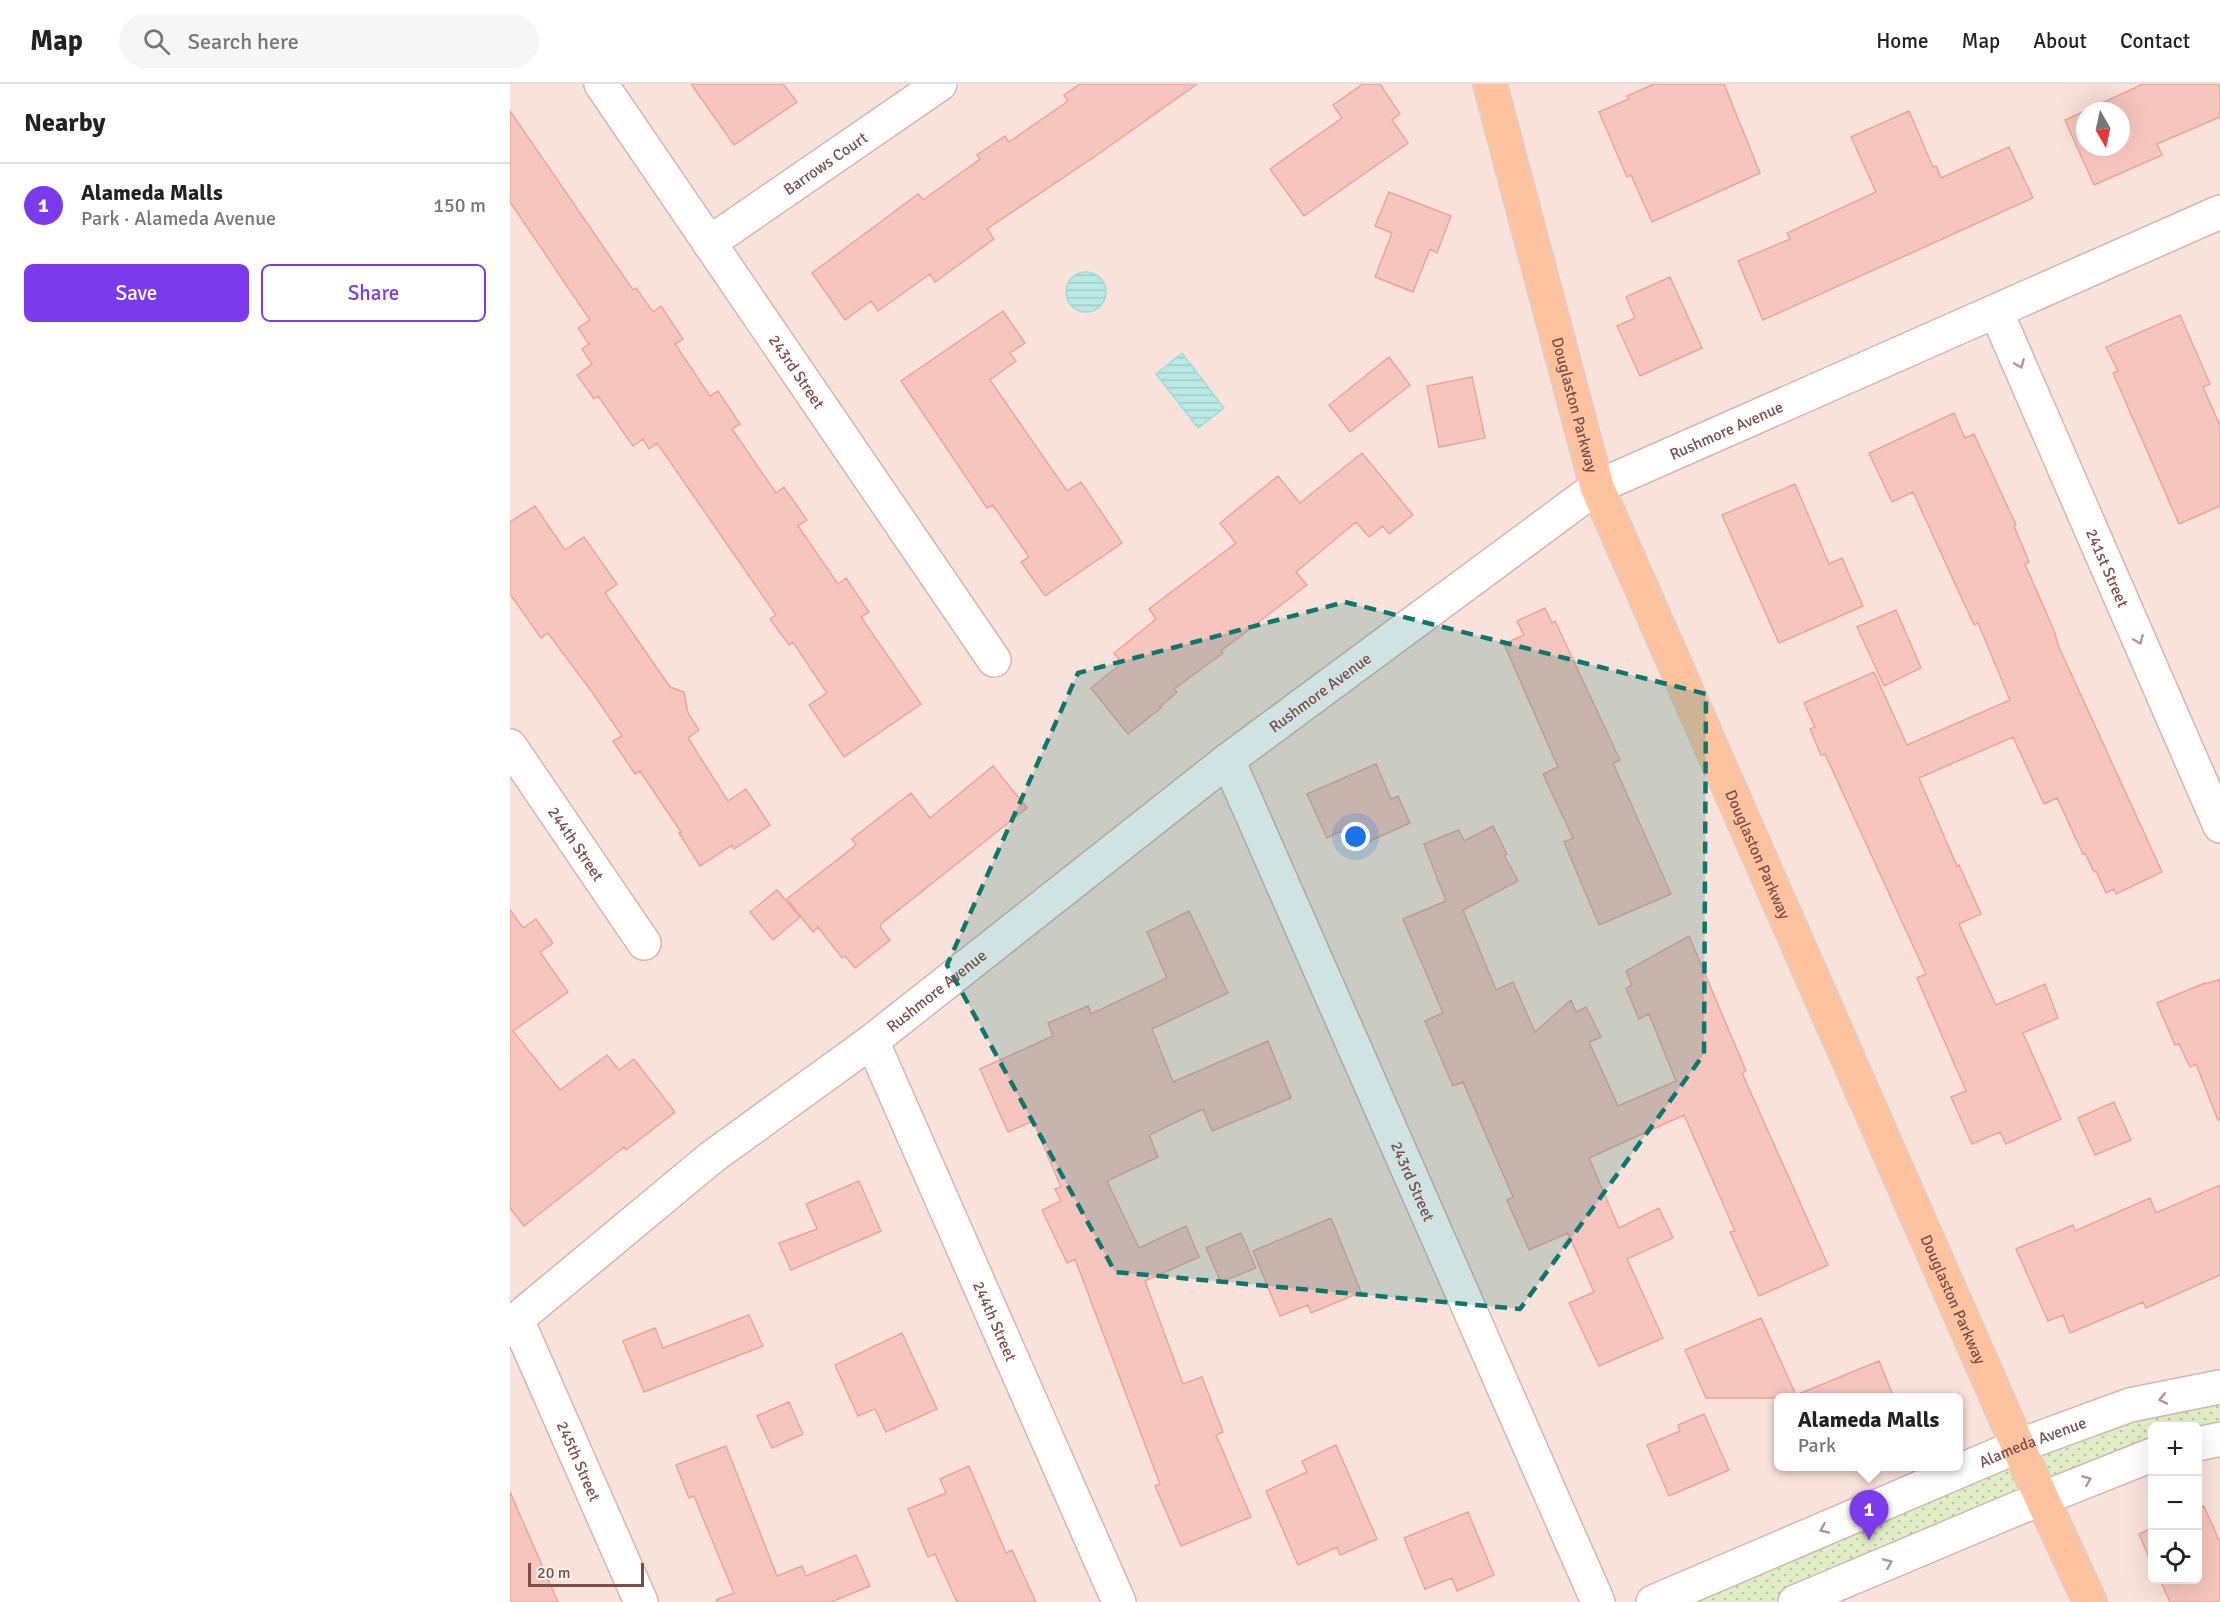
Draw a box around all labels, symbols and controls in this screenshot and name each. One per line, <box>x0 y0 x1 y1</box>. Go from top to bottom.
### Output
search box <box>119 14 539 68</box>
text: Map <box>30 24 83 58</box>
icon: search <box>140 25 173 58</box>
text: Search here <box>188 28 299 55</box>
text: Home <box>1876 28 1929 54</box>
text: Map <box>1962 28 2000 54</box>
text: About <box>2033 28 2087 54</box>
text: Contact <box>2120 28 2190 54</box>
north arrow <box>2076 102 2130 156</box>
text: Nearby <box>24 107 105 139</box>
street label: Barrows Court <box>780 128 872 200</box>
text: Alameda Malls <box>81 179 223 206</box>
text: 1 <box>38 193 49 218</box>
text: 150 m <box>433 193 486 218</box>
text: Park · Alameda Avenue <box>81 206 276 231</box>
button: Save <box>24 264 249 322</box>
button: Share <box>261 264 486 322</box>
street label: 243rd Street <box>764 331 829 413</box>
street label: Douglaston Parkway <box>1547 335 1602 476</box>
one-way arrow <box>2013 358 2025 369</box>
street label: Rushmore Avenue <box>1667 397 1786 465</box>
street label: 241st Street <box>2081 526 2133 611</box>
one-way arrow <box>2132 633 2144 644</box>
street label: Rushmore Avenue <box>1265 649 1375 737</box>
street label: Douglaston Parkway <box>1720 787 1795 923</box>
street label: 244th Street <box>543 803 608 885</box>
your location <box>1341 822 1370 851</box>
street label: Rushmore Avenue <box>883 946 991 1037</box>
street label: 243rd Street <box>1386 1138 1439 1225</box>
street label: Douglaston Parkway <box>1916 1232 1990 1368</box>
street label: 244th Street <box>968 1278 1021 1365</box>
one-way arrow <box>2158 1392 2168 1405</box>
popup <box>1774 1393 1963 1471</box>
text: Alameda Malls <box>1798 1406 1939 1433</box>
street label: Alameda Avenue <box>1976 1413 2089 1472</box>
street label: 245th Street <box>552 1418 605 1505</box>
map controls <box>2148 1422 2202 1584</box>
button: + <box>2148 1422 2202 1476</box>
text: Park <box>1798 1433 1836 1458</box>
one-way arrow <box>2081 1475 2092 1487</box>
button: − <box>2148 1476 2202 1530</box>
pin: 1 <box>1850 1490 1888 1540</box>
one-way arrow <box>1820 1522 1831 1534</box>
button: locate <box>2148 1530 2202 1584</box>
one-way arrow <box>1882 1558 1893 1570</box>
scale bar <box>528 1560 644 1588</box>
text: 20 m <box>537 1563 571 1583</box>

